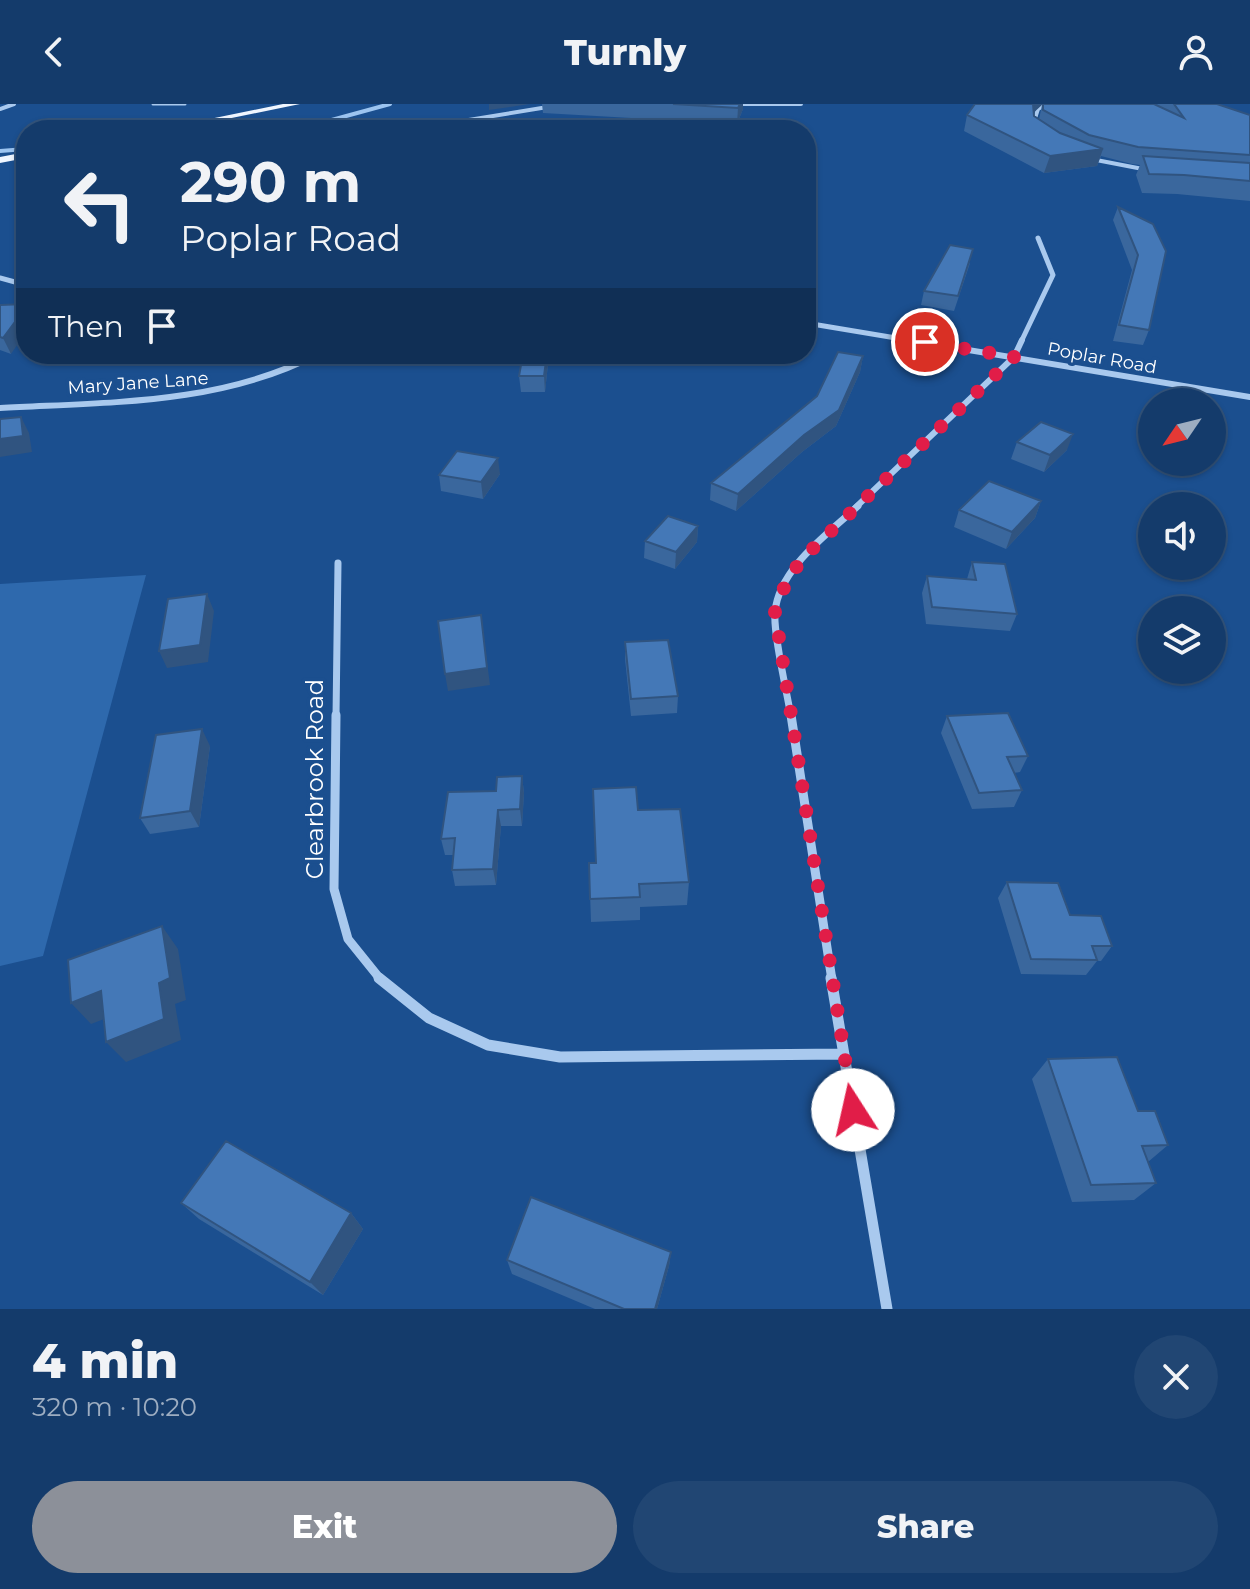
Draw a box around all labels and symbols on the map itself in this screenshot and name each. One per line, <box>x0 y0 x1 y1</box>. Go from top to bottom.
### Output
pin <box>891 308 959 376</box>
street label: Poplar Road <box>1046 338 1158 378</box>
street label: Mary Jane Lane <box>67 367 209 399</box>
north arrow <box>1138 388 1226 476</box>
street label: Clearbrook Road <box>300 679 329 879</box>
position arrow <box>811 1068 895 1152</box>

